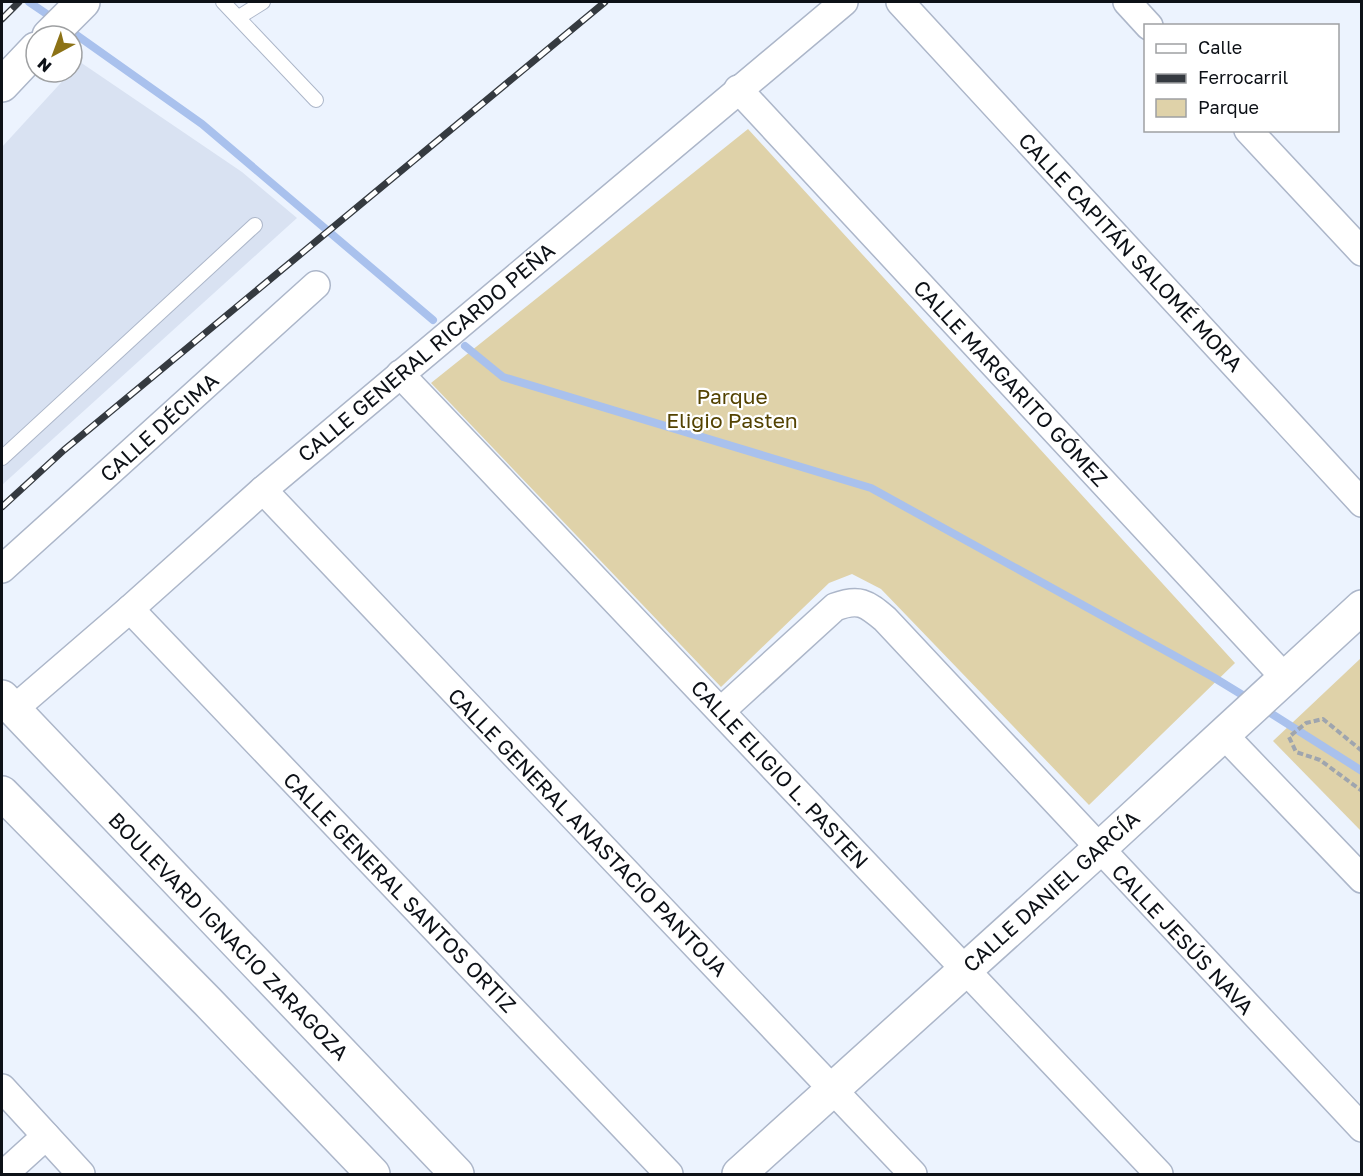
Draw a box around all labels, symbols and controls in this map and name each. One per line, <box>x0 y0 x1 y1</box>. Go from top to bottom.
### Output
north arrow <box>24 24 84 84</box>
legend <box>1144 24 1339 132</box>
text: Calle <box>1198 36 1242 58</box>
text: N <box>33 54 55 77</box>
text: Ferrocarril <box>1198 66 1288 88</box>
text: Parque <box>1198 96 1259 118</box>
street label: CALLE CAPITÁN SALOMÉ MORA <box>1013 127 1249 377</box>
street label: CALLE GENERAL RICARDO PEÑA <box>292 237 560 467</box>
street label: CALLE MARGARITO GÓMEZ <box>908 274 1114 492</box>
street label: CALLE DÉCIMA <box>94 367 224 487</box>
park label: Parque Eligio Pasten <box>666 383 798 433</box>
street label: CALLE ELIGIO L. PASTEN <box>686 674 874 874</box>
street label: CALLE GENERAL ANASTACIO PANTOJA <box>443 682 733 982</box>
street label: CALLE GENERAL SANTOS ORTIZ <box>278 767 522 1017</box>
street label: CALLE DANIEL GARCÍA <box>957 805 1145 977</box>
street label: BOULEVARD IGNACIO ZARAGOZA <box>104 807 354 1065</box>
street label: CALLE JESÚS NAVA <box>1107 858 1259 1020</box>

